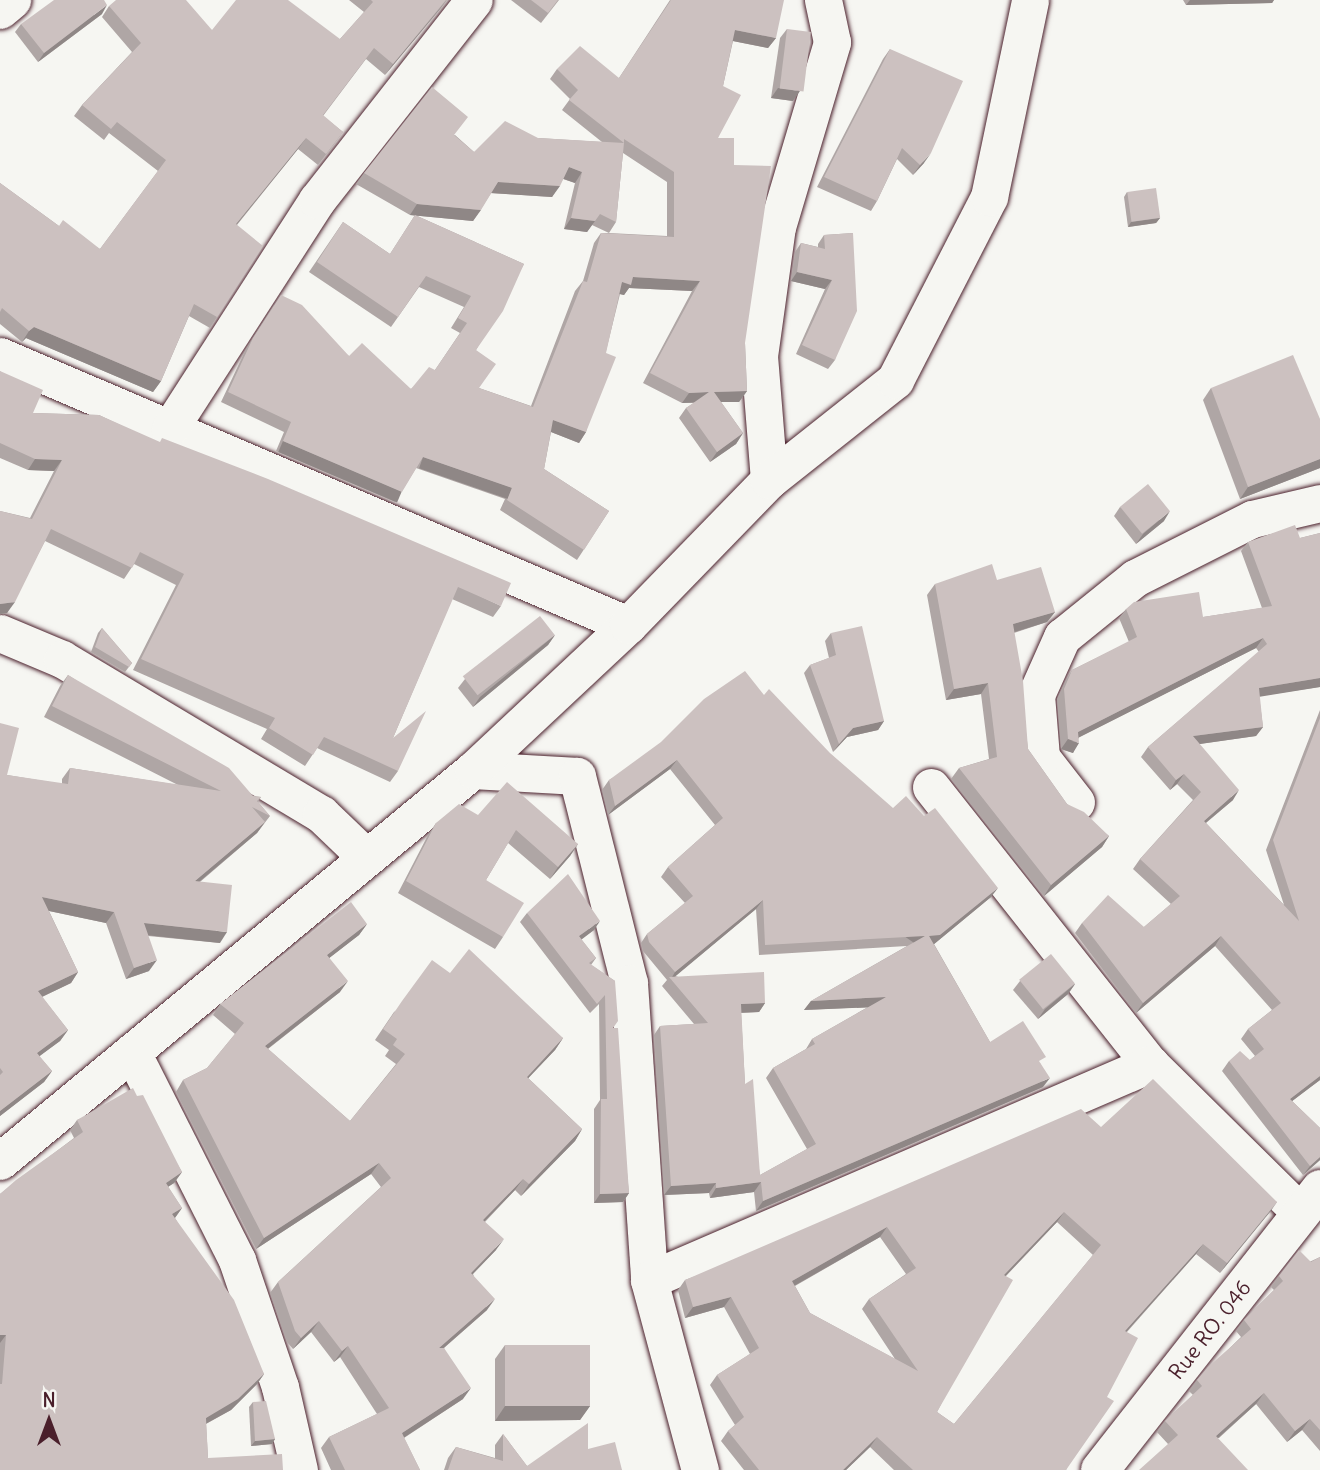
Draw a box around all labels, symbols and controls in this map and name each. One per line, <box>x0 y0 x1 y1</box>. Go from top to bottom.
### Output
street label: Rue RO. 046 <box>1164 1276 1256 1384</box>
north arrow <box>14 1386 84 1456</box>
text: N <box>42 1388 56 1412</box>

